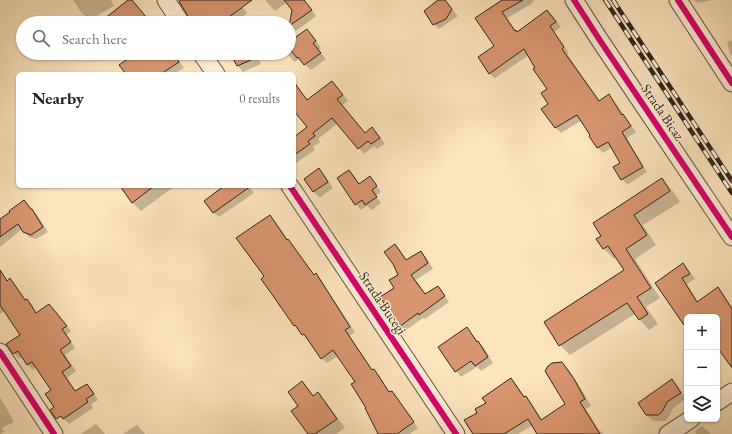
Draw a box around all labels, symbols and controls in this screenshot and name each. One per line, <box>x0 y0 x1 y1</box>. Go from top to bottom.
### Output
search box <box>16 16 296 60</box>
icon: search <box>30 27 52 49</box>
text: Search here <box>62 29 127 48</box>
street label: Strada Bicaz <box>638 80 689 144</box>
text: Nearby <box>32 87 84 109</box>
text: 0 results <box>239 90 280 107</box>
street label: Strada Bucegi <box>355 268 411 339</box>
map controls <box>684 314 720 422</box>
button: + <box>684 314 720 350</box>
button: − <box>684 350 720 386</box>
button: layers <box>684 386 720 422</box>

